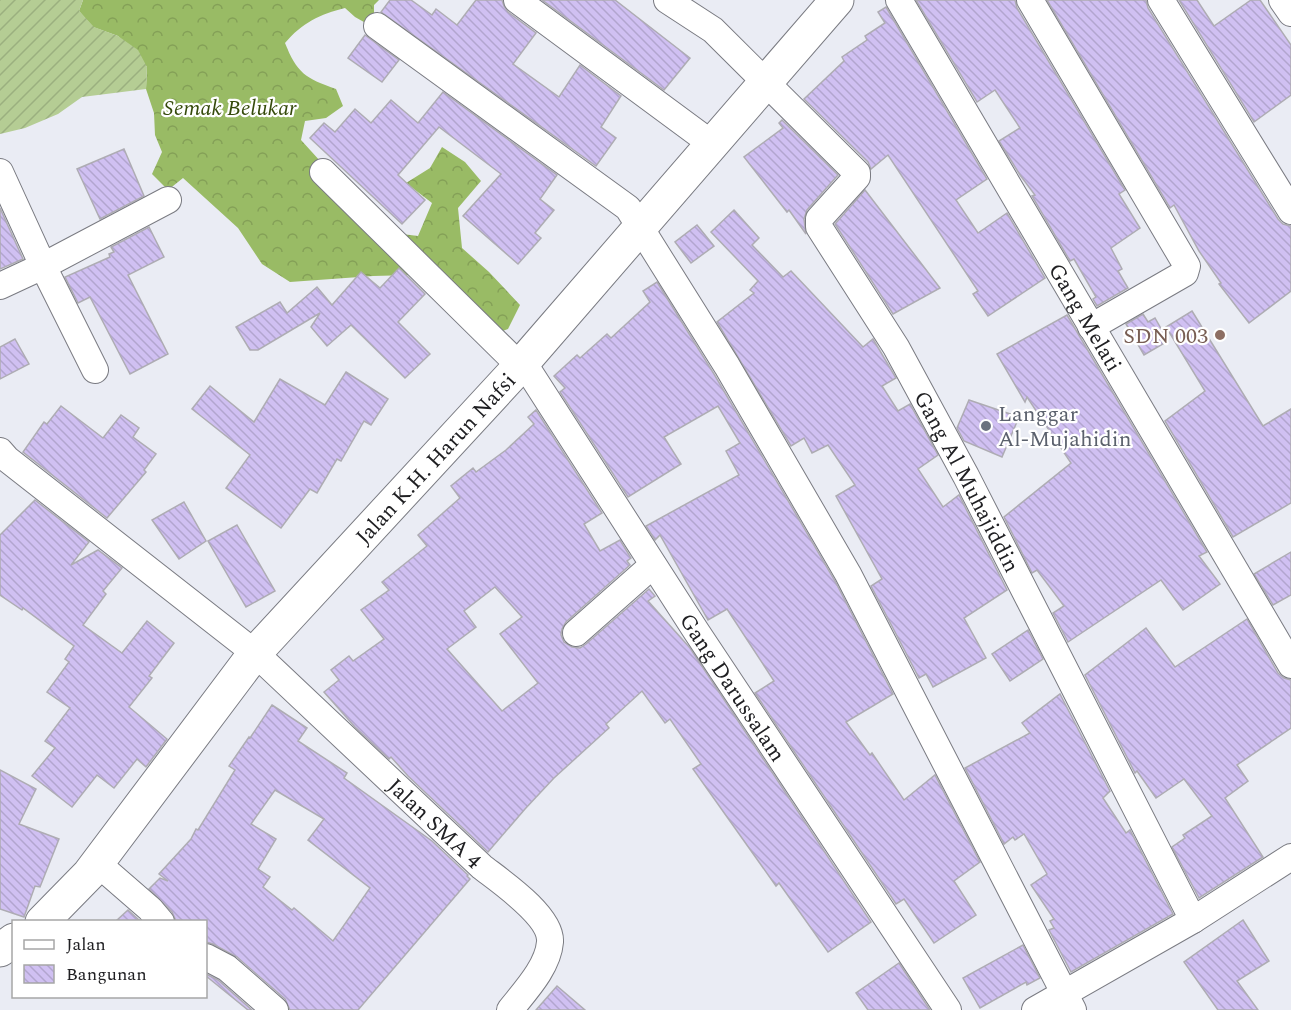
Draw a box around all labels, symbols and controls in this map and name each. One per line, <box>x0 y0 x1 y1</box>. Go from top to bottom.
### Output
park label: Semak Belukar <box>163 92 297 125</box>
street label: Gang Melati <box>1039 257 1130 379</box>
place label: SDN 003 <box>1123 320 1208 353</box>
marker: SDN 003 <box>1213 328 1227 342</box>
street label: Jalan K.H. Harun Nafsi <box>348 365 524 553</box>
street label: Gang Al Muhajiddin <box>905 385 1028 578</box>
place label: Langgar Al-Mujahidin <box>998 398 1132 456</box>
marker: Langgar Al-Mujahidin <box>979 419 993 433</box>
street label: Gang Darussalam <box>671 607 793 769</box>
street label: Jalan SMA 4 <box>379 771 489 877</box>
legend <box>12 920 207 998</box>
text: Jalan <box>66 931 106 958</box>
text: Bangunan <box>66 961 147 988</box>

